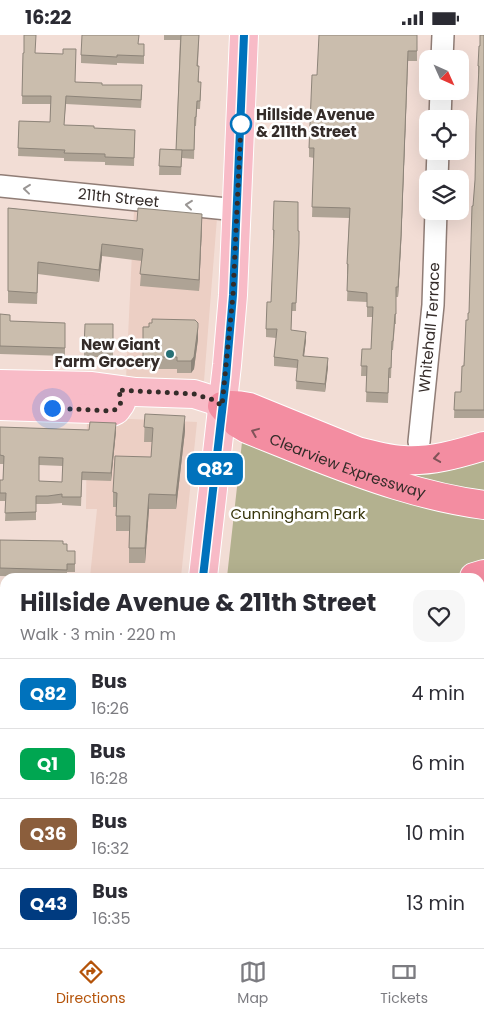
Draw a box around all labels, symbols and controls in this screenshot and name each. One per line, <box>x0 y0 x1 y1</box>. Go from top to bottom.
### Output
text: 16:22 <box>25 4 71 31</box>
north arrow <box>419 50 469 100</box>
map controls <box>419 50 469 220</box>
place label: Hillside Avenue & 211th Street <box>256 104 375 142</box>
button: locate <box>419 110 469 160</box>
marker: Hillside Avenue & 211th Street <box>230 113 252 135</box>
button: layers <box>419 170 469 220</box>
street label: 211th Street <box>77 183 160 212</box>
one-way arrow <box>23 184 31 195</box>
one-way arrow <box>185 200 193 211</box>
street label: Whitehall Terrace <box>413 262 444 394</box>
place label: New Giant Farm Grocery <box>55 334 161 372</box>
marker: New Giant Farm Grocery <box>164 348 176 360</box>
your location <box>40 396 65 421</box>
one-way arrow <box>251 428 260 438</box>
street label: Clearview Expressway <box>266 428 429 503</box>
one-way arrow <box>432 452 441 462</box>
line badge: Q82 <box>186 453 244 485</box>
text: Q82 <box>197 456 233 481</box>
park label: Cunningham Park <box>230 503 366 524</box>
text: Hillside Avenue & 211th Street <box>20 586 376 619</box>
button: heart <box>413 590 465 642</box>
text: Walk · 3 min · 220 m <box>20 623 176 646</box>
text: Bus <box>91 668 127 695</box>
text: 4 min <box>412 680 465 707</box>
text: Q82 <box>30 681 66 706</box>
text: 16:26 <box>91 697 129 720</box>
text: Bus <box>90 738 126 765</box>
text: 6 min <box>411 750 465 777</box>
text: Q1 <box>37 751 58 776</box>
text: 16:28 <box>90 767 128 790</box>
text: Bus <box>92 808 127 835</box>
text: 10 min <box>406 820 465 847</box>
text: Q36 <box>30 821 67 846</box>
text: 16:32 <box>92 837 129 860</box>
text: Bus <box>92 878 128 905</box>
text: 13 min <box>406 890 465 917</box>
text: Q43 <box>30 891 67 916</box>
text: 16:35 <box>92 907 130 930</box>
tab: Directions <box>56 958 125 1009</box>
tab: Map <box>237 958 268 1009</box>
tab: Tickets <box>380 958 428 1009</box>

